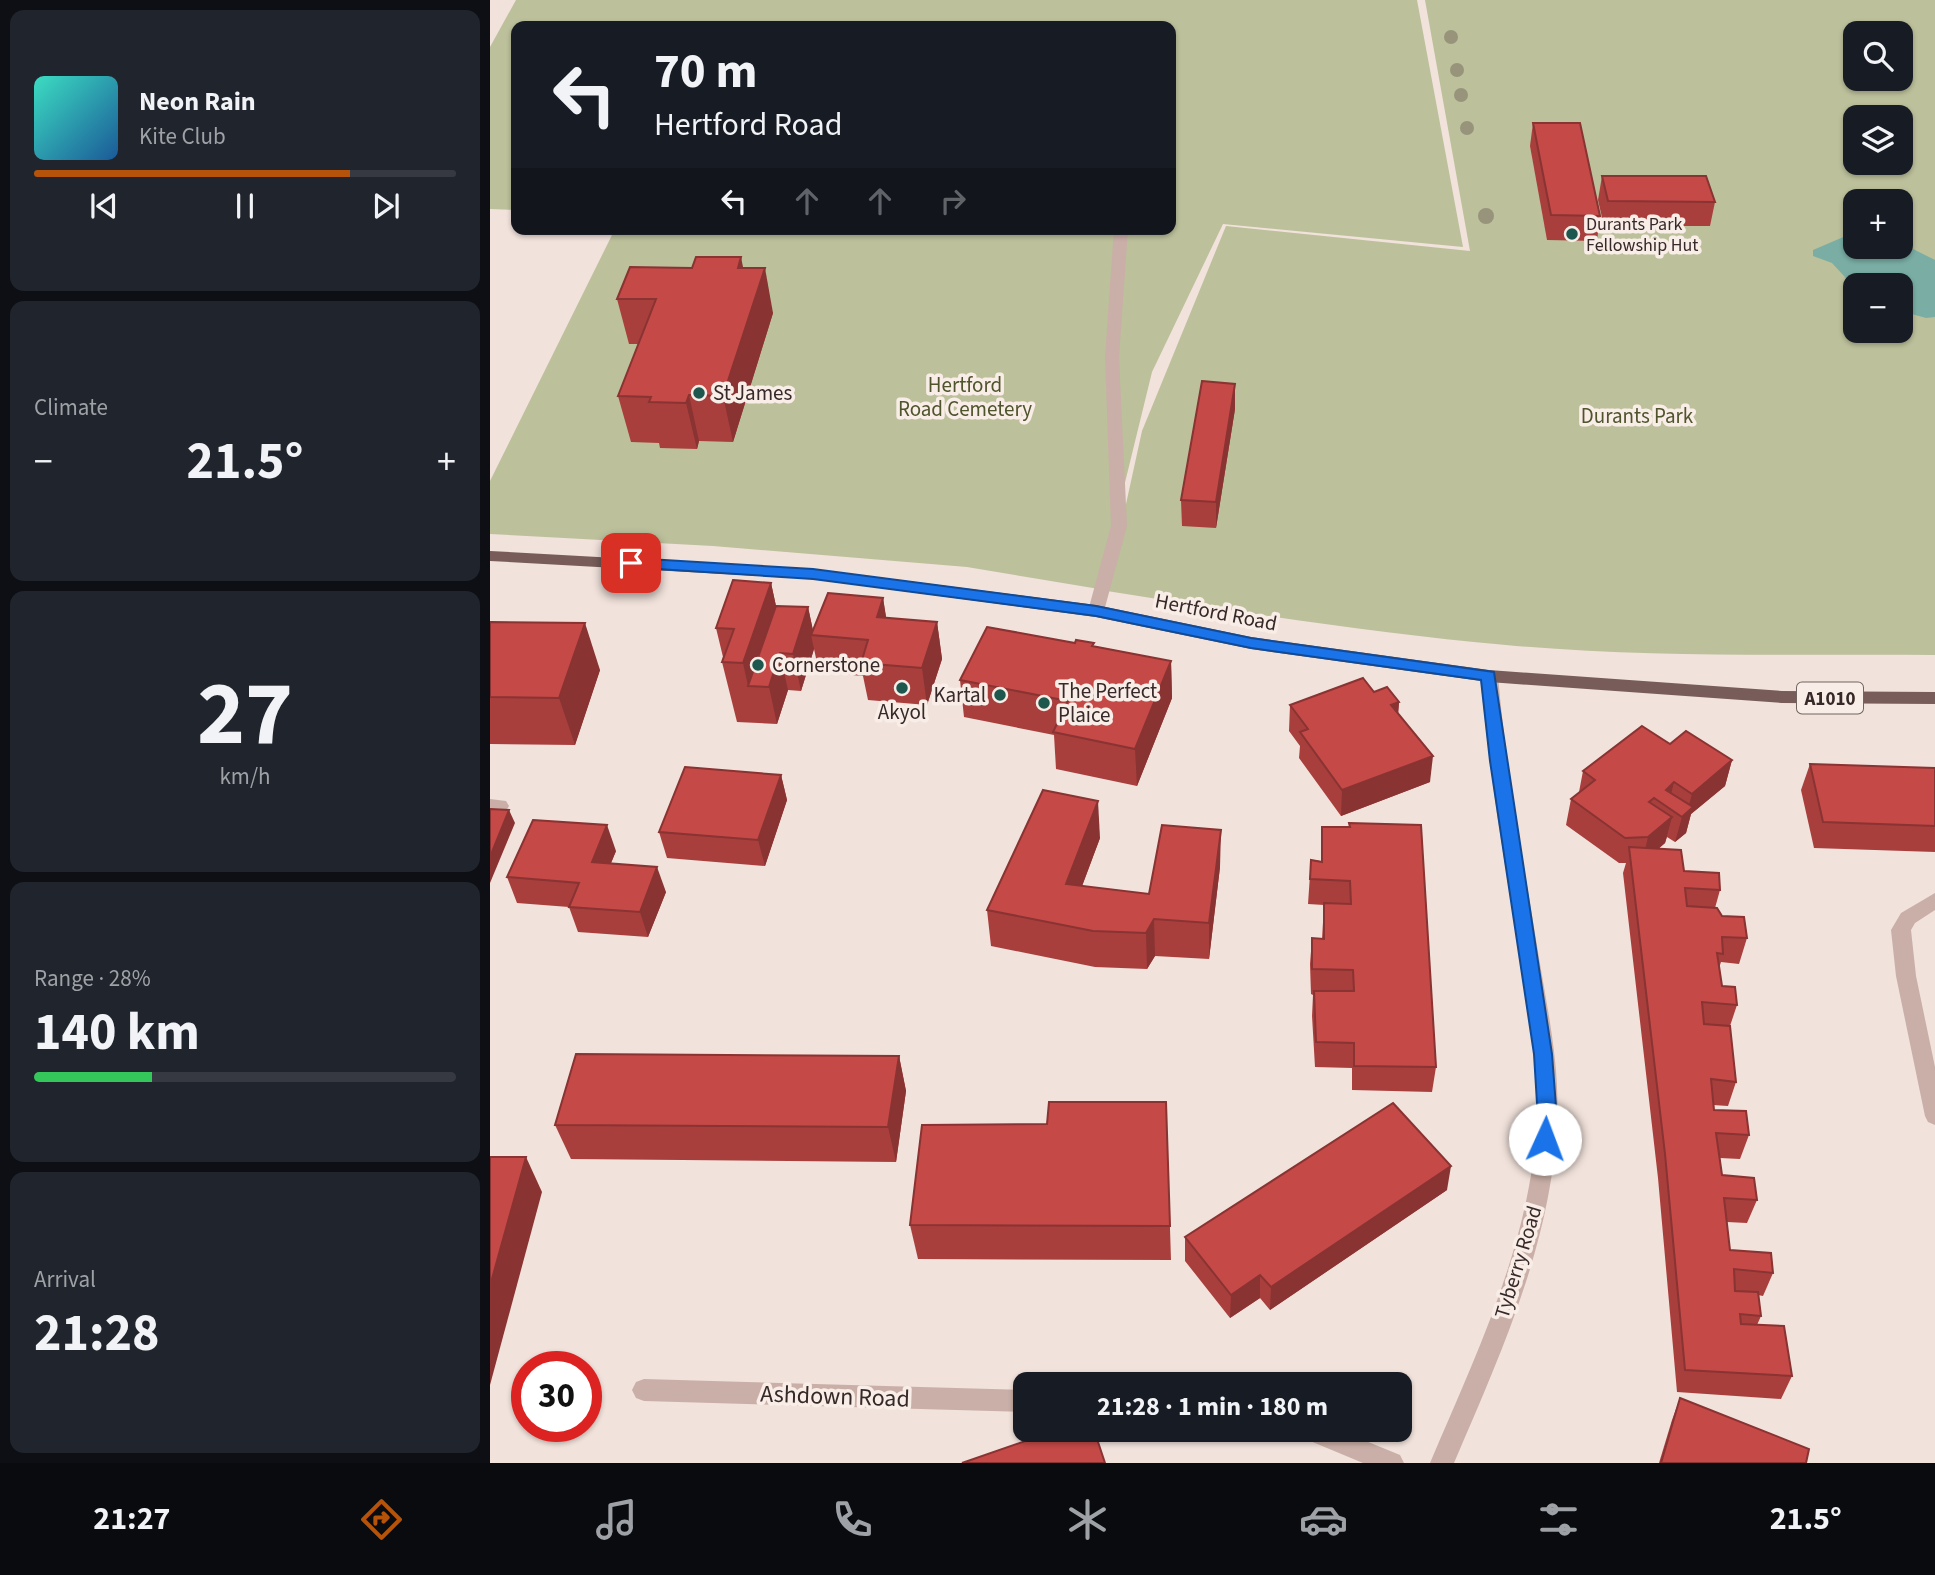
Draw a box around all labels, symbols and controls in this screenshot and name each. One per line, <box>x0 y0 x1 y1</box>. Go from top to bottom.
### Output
map controls <box>1843 21 1913 343</box>
button: search <box>1843 21 1913 91</box>
text: 70 m <box>654 37 758 107</box>
icon: left <box>539 49 630 140</box>
text: Neon Rain <box>139 83 256 120</box>
text: Hertford Road <box>654 102 842 148</box>
button: layers <box>1843 105 1913 175</box>
text: Kite Club <box>139 120 226 153</box>
icon: left <box>715 182 753 220</box>
icon: ahead <box>788 182 826 220</box>
icon: ahead <box>861 182 899 220</box>
icon: right <box>934 182 972 220</box>
icon: previous <box>85 187 123 225</box>
icon: pause <box>226 187 264 225</box>
icon: next <box>367 187 405 225</box>
button: + <box>1843 189 1913 259</box>
place label: Durants Park Fellowship Hut <box>1586 212 1698 258</box>
marker: Durants Park Fellowship Hut <box>1564 226 1580 242</box>
button: − <box>1843 273 1913 343</box>
park label: Hertford Road Cemetery <box>898 370 1032 424</box>
place label: St James <box>713 378 792 408</box>
marker: St James <box>691 385 707 401</box>
text: Climate <box>34 391 108 424</box>
park label: Durants Park <box>1581 401 1694 431</box>
text: 21.5° <box>187 425 303 499</box>
text: − <box>34 435 53 489</box>
text: + <box>437 435 456 489</box>
pin <box>601 533 661 593</box>
icon: arrive <box>612 544 650 582</box>
street label: Hertford Road <box>1152 585 1280 639</box>
text: 27 <box>197 650 293 779</box>
place label: Cornerstone <box>772 650 880 680</box>
marker: Cornerstone <box>750 657 766 673</box>
place label: The Perfect Plaice <box>1058 676 1157 730</box>
marker: Akyol <box>894 680 910 696</box>
place label: Kartal <box>933 680 986 710</box>
road number: A1010 <box>1797 682 1863 713</box>
marker: Kartal <box>992 687 1008 703</box>
marker: The Perfect Plaice <box>1036 695 1052 711</box>
place label: Akyol <box>878 697 926 727</box>
text: km/h <box>219 760 271 793</box>
text: Range · 28% <box>34 962 151 995</box>
text: 140 km <box>34 996 200 1070</box>
position arrow <box>1508 1102 1582 1176</box>
street label: Tyberry Road <box>1487 1202 1549 1322</box>
text: Arrival <box>34 1263 96 1296</box>
text: 21:28 <box>34 1297 159 1371</box>
speed limit sign: 30 <box>511 1351 602 1442</box>
street label: Ashdown Road <box>760 1376 910 1417</box>
text: 21:28 · 1 min · 180 m <box>1097 1388 1328 1425</box>
icon: directions <box>357 1495 406 1544</box>
icon: music <box>592 1495 641 1544</box>
icon: phone <box>828 1495 877 1544</box>
icon: climate <box>1063 1495 1112 1544</box>
icon: car <box>1299 1495 1348 1544</box>
icon: filters <box>1534 1495 1583 1544</box>
text: 21:27 <box>93 1496 170 1542</box>
text: 21.5° <box>1770 1496 1842 1542</box>

